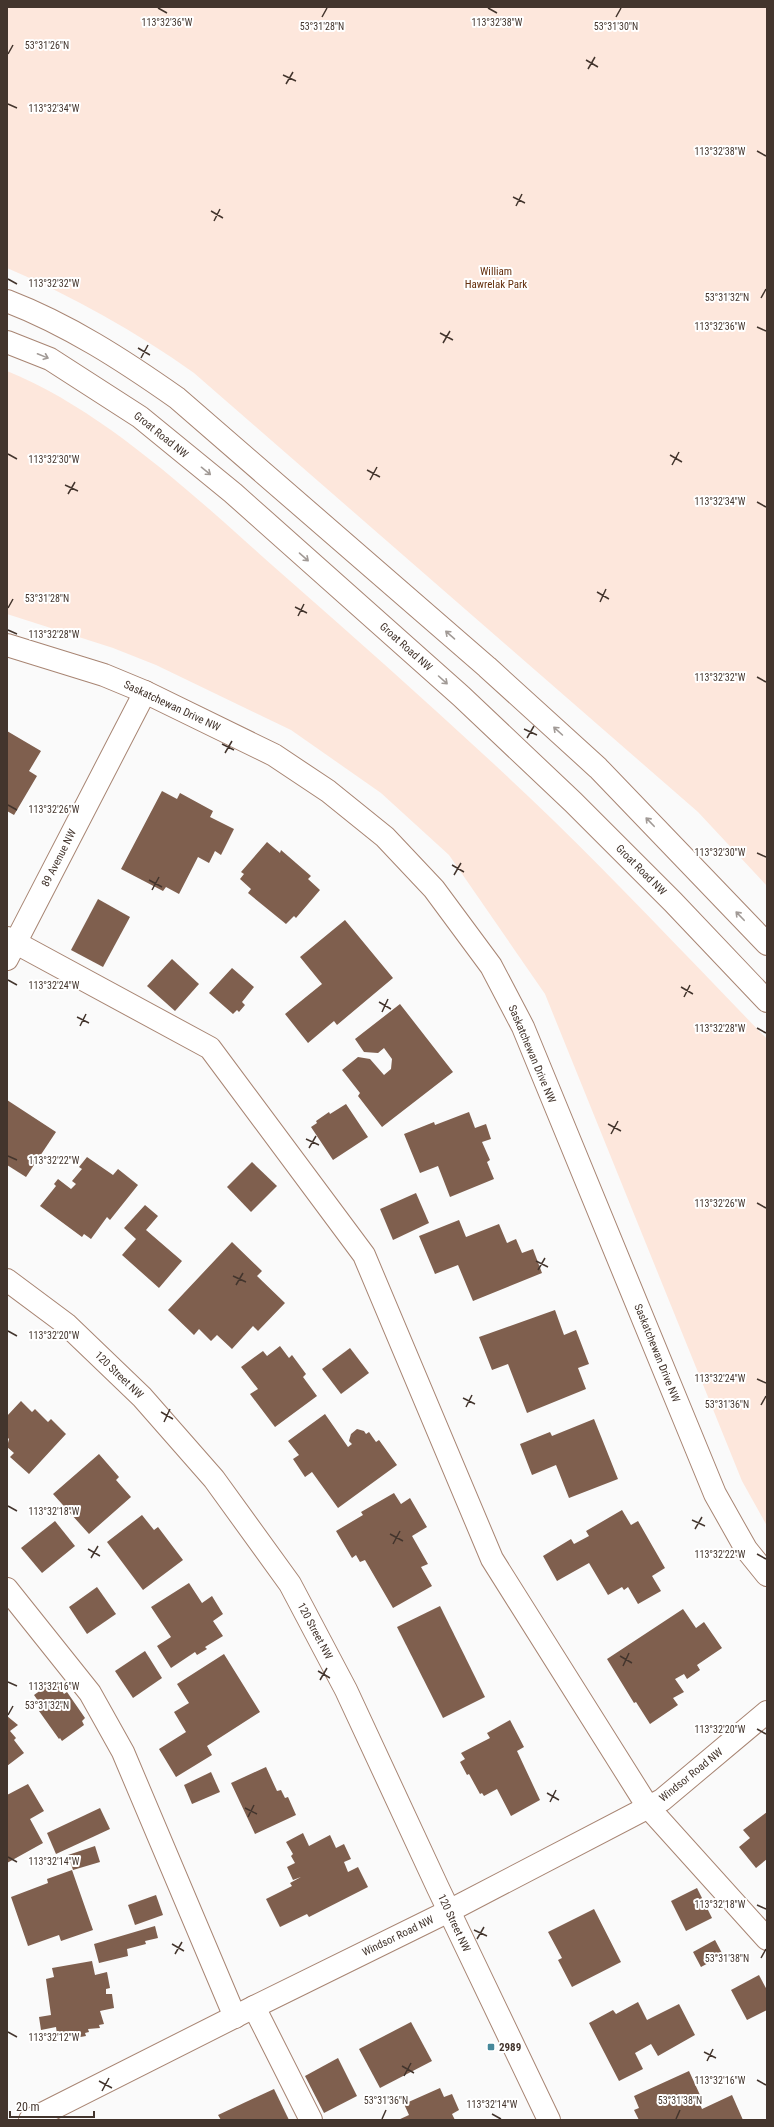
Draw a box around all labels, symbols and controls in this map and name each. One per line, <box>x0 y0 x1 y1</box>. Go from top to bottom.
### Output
text: 113°32'36"W <box>142 17 193 28</box>
text: 113°32'38"W <box>472 17 523 28</box>
text: 53°31'28"N <box>300 21 344 32</box>
text: 53°31'30"N <box>594 21 638 32</box>
text: 53°31'26"N <box>25 40 69 51</box>
text: 113°32'34"W <box>29 103 80 114</box>
text: 113°32'38"W <box>695 146 746 157</box>
park label: William Hawrelak Park <box>465 265 527 291</box>
text: 113°32'32"W <box>29 278 80 289</box>
text: 53°31'32"N <box>705 292 749 303</box>
text: 113°32'36"W <box>695 321 746 332</box>
one-way arrow <box>37 353 49 361</box>
street label: Groat Road NW <box>131 409 191 461</box>
text: 113°32'30"W <box>29 454 80 465</box>
one-way arrow <box>201 467 211 476</box>
text: 113°32'34"W <box>695 496 746 507</box>
one-way arrow <box>299 552 310 561</box>
text: 53°31'28"N <box>25 593 69 604</box>
street label: Groat Road NW <box>377 620 435 674</box>
text: 113°32'28"W <box>29 629 80 640</box>
one-way arrow <box>445 631 456 640</box>
text: 113°32'32"W <box>695 672 746 683</box>
one-way arrow <box>438 675 448 684</box>
street label: Saskatchewan Drive NW <box>122 678 223 734</box>
one-way arrow <box>553 726 563 736</box>
text: 113°32'26"W <box>29 804 80 815</box>
one-way arrow <box>645 817 655 827</box>
street label: 89 Avenue NW <box>39 827 79 889</box>
street label: Groat Road NW <box>613 842 669 898</box>
text: 113°32'30"W <box>695 847 746 858</box>
one-way arrow <box>735 911 745 921</box>
text: 113°32'24"W <box>29 980 80 991</box>
street label: Saskatchewan Drive NW <box>506 1003 559 1105</box>
text: 113°32'28"W <box>695 1023 746 1034</box>
text: 113°32'22"W <box>29 1155 80 1166</box>
text: 113°32'26"W <box>695 1198 746 1209</box>
street label: Saskatchewan Drive NW <box>631 1302 683 1405</box>
text: 113°32'20"W <box>29 1330 80 1341</box>
street label: 120 Street NW <box>92 1349 146 1402</box>
text: 113°32'24"W <box>695 1373 746 1384</box>
text: 53°31'36"N <box>705 1399 749 1410</box>
text: 113°32'18"W <box>29 1506 80 1517</box>
text: 113°32'22"W <box>695 1549 746 1560</box>
street label: 120 Street NW <box>295 1600 336 1662</box>
text: 113°32'16"W <box>29 1681 80 1692</box>
text: 53°31'32"N <box>25 1700 69 1711</box>
text: 113°32'20"W <box>695 1724 746 1735</box>
street label: Windsor Road NW <box>657 1745 726 1805</box>
text: 113°32'14"W <box>29 1856 80 1867</box>
street label: 120 Street NW <box>435 1892 473 1955</box>
text: 113°32'18"W <box>695 1899 746 1910</box>
street label: Windsor Road NW <box>360 1913 436 1959</box>
text: 53°31'38"N <box>705 1953 749 1964</box>
text: 113°32'12"W <box>29 2032 80 2043</box>
place label: 2989 <box>499 2041 521 2054</box>
marker: 2989 <box>486 2042 496 2052</box>
text: 113°32'16"W <box>695 2075 746 2086</box>
scale bar <box>10 2093 94 2119</box>
text: 53°31'36"N <box>364 2095 408 2106</box>
text: 53°31'38"N <box>658 2095 702 2106</box>
text: 113°32'14"W <box>467 2099 518 2110</box>
text: 20 m <box>16 2100 40 2114</box>

